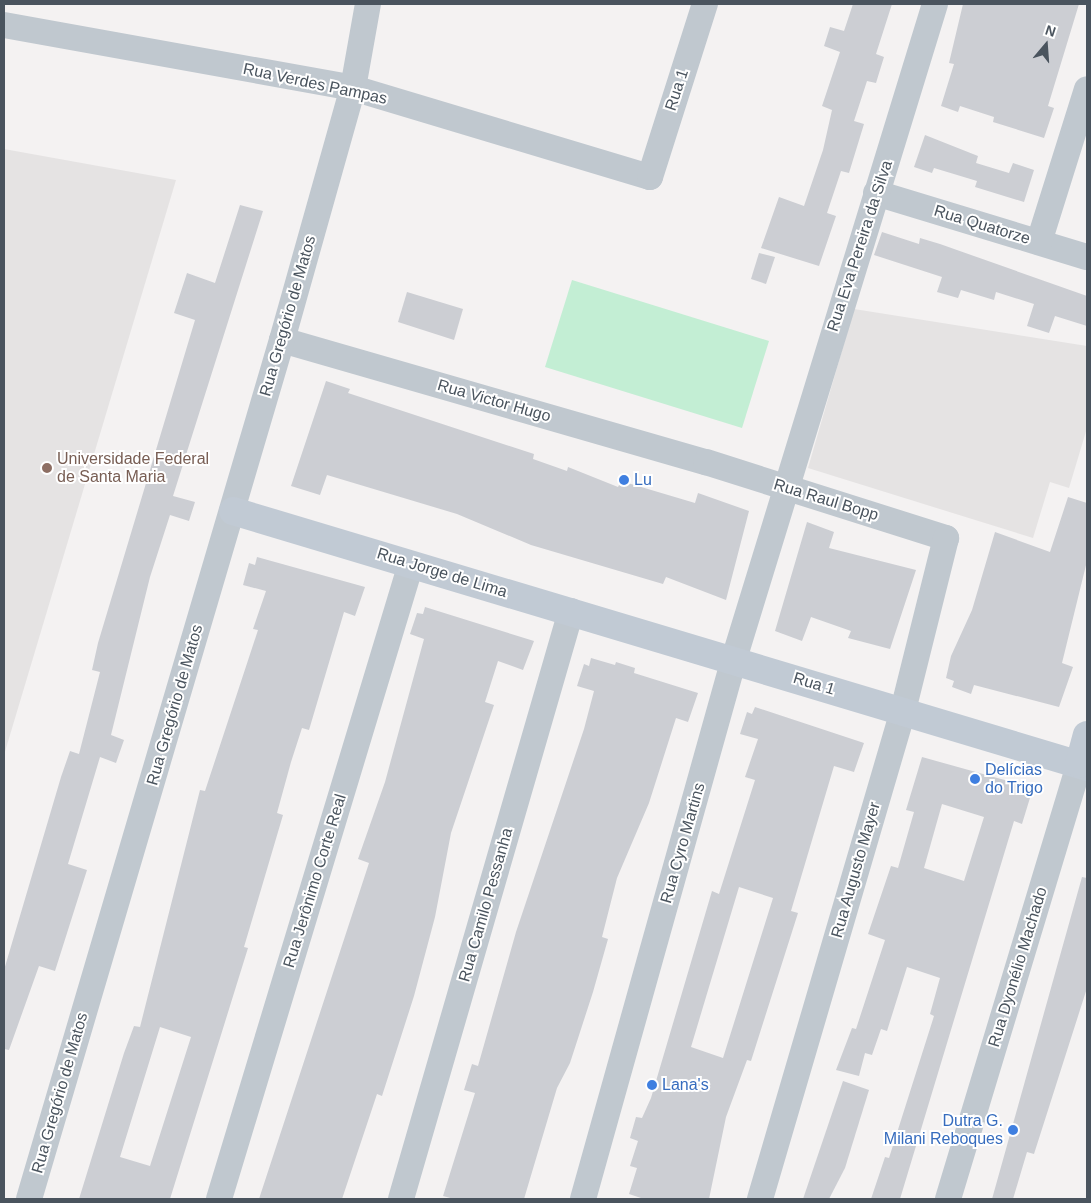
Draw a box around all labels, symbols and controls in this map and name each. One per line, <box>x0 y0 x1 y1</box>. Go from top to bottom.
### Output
north arrow <box>1021 20 1071 70</box>
text: N <box>1043 22 1058 40</box>
street label: Rua Verdes Pampas <box>241 59 389 109</box>
street label: Rua 1 <box>661 67 693 113</box>
street label: Rua Eva Pereira da Silva <box>823 158 897 334</box>
street label: Rua Quatorze <box>932 201 1032 249</box>
street label: Rua Gregório de Matos <box>256 233 320 399</box>
street label: Rua Victor Hugo <box>435 376 553 426</box>
place label: Universidade Federal de Santa Maria <box>57 449 209 487</box>
marker: Universidade Federal de Santa Maria <box>41 462 53 474</box>
place label: Lu <box>634 470 652 490</box>
marker: Lu <box>618 474 630 486</box>
street label: Rua Raul Bopp <box>771 475 881 525</box>
street label: Rua Jorge de Lima <box>375 544 509 602</box>
street label: Rua Gregório de Matos <box>143 622 207 788</box>
street label: Rua 1 <box>791 669 837 699</box>
place label: Delícias do Trigo <box>985 760 1043 798</box>
marker: Delícias do Trigo <box>969 773 981 785</box>
street label: Rua Cyro Martins <box>657 781 709 905</box>
street label: Rua Jerônimo Corte Real <box>279 792 351 970</box>
street label: Rua Augusto Mayer <box>827 799 885 941</box>
street label: Rua Camilo Pessanha <box>455 826 517 984</box>
street label: Rua Dyonélio Machado <box>985 885 1051 1049</box>
street label: Rua Gregório de Matos <box>28 1010 92 1176</box>
place label: Lana's <box>662 1075 709 1095</box>
marker: Lana's <box>646 1079 658 1091</box>
place label: Dutra G. Milani Reboques <box>884 1111 1003 1149</box>
marker: Dutra G. Milani Reboques <box>1007 1124 1019 1136</box>

